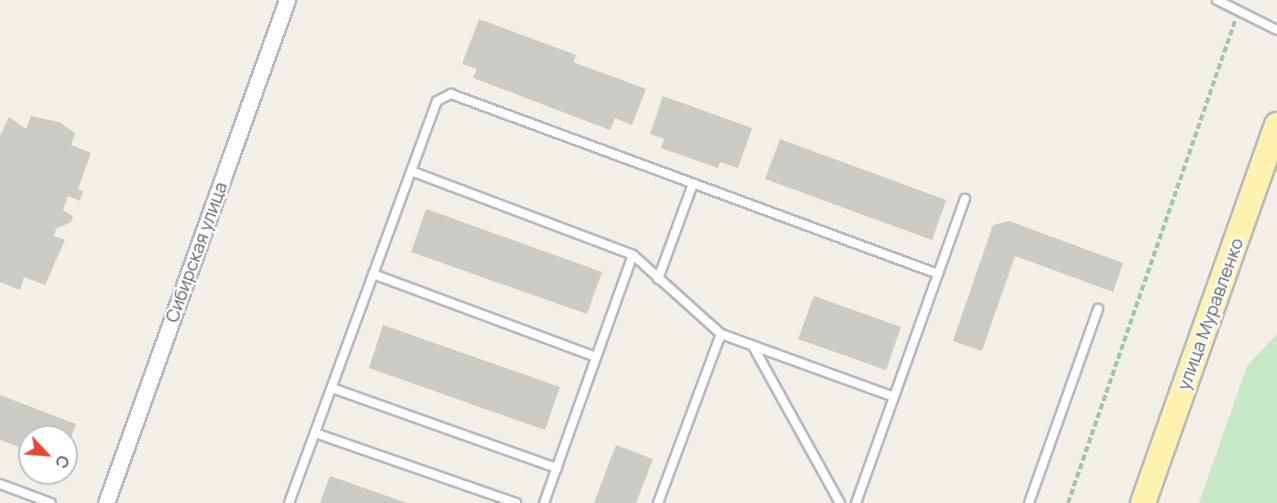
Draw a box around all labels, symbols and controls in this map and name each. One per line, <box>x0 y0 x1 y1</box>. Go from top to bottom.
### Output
street label: Сибирская улица <box>161 179 231 325</box>
street label: улица Муравленко <box>1172 235 1248 393</box>
north arrow <box>18 425 78 485</box>
text: С <box>50 452 75 472</box>

